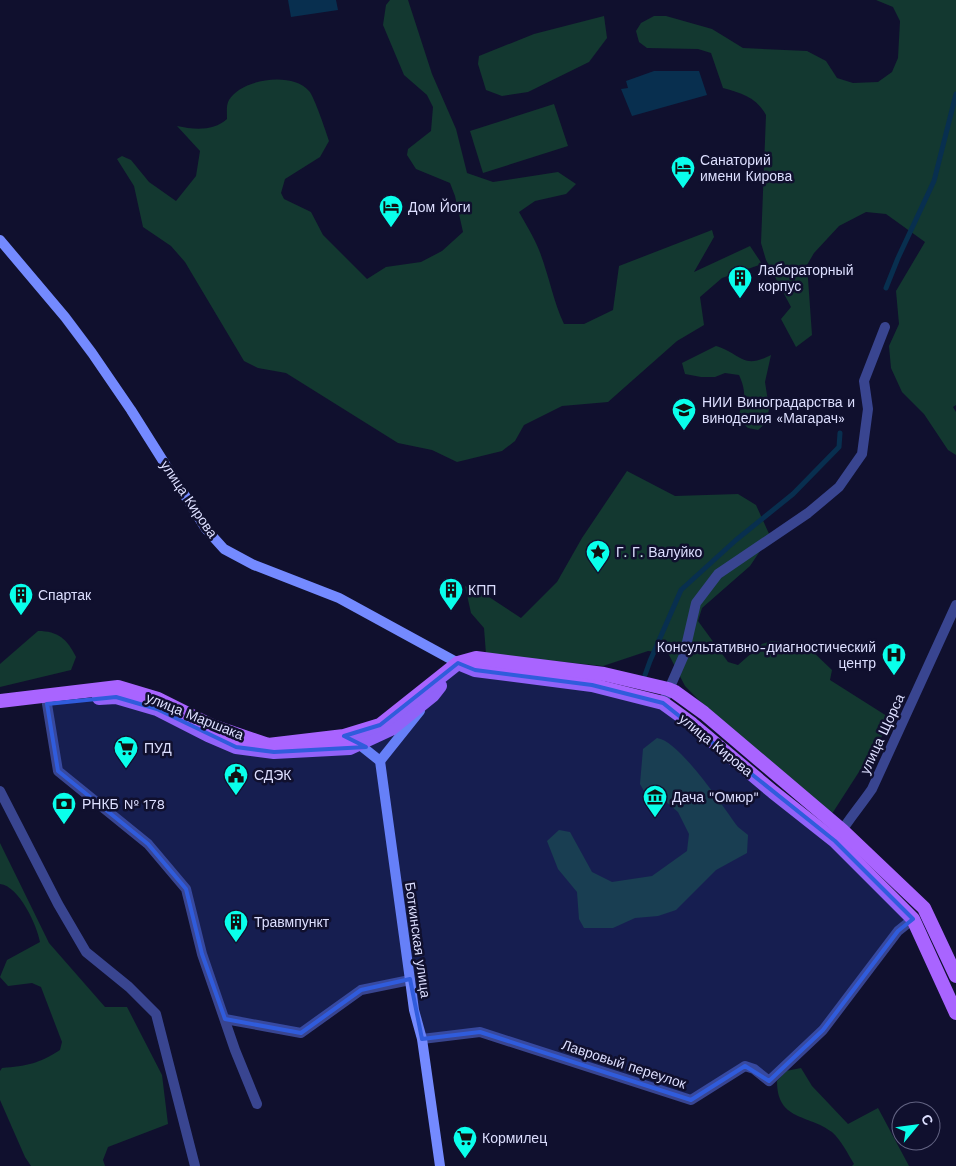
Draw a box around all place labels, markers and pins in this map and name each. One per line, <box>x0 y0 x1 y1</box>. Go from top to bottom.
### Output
place label: Санаторий имени Кирова <box>700 152 792 184</box>
hotel icon: Санаторий имени Кирова <box>670 155 696 189</box>
hotel icon: Дом Йоги <box>378 194 404 228</box>
place label: Дом Йоги <box>408 198 471 215</box>
place label: Лабораторный корпус <box>758 262 853 294</box>
building icon: Лабораторный корпус <box>727 265 753 299</box>
place label: НИИ Виноградарства и виноделия «Магарач» <box>702 394 855 426</box>
school or university icon: НИИ Виноградарства и виноделия «Магарач» <box>671 397 697 431</box>
place icon: Г. Г. Валуйко <box>585 539 611 573</box>
place label: Г. Г. Валуйко <box>616 544 703 560</box>
building icon: КПП <box>438 577 464 611</box>
building icon: Спартак <box>8 582 34 616</box>
place label: КПП <box>468 582 496 598</box>
place label: Спартак <box>38 587 92 603</box>
place label: Консультативно-диагностический центр <box>657 639 876 671</box>
hospital icon: Консультативно-диагностический центр <box>881 642 907 676</box>
supermarket icon: ПУД <box>113 735 139 769</box>
place label: ПУД <box>144 740 172 756</box>
public building icon: СДЭК <box>223 762 249 796</box>
place label: СДЭК <box>254 767 292 783</box>
museum icon: Дача "Омюр" <box>642 784 668 818</box>
place label: Дача "Омюр" <box>672 789 759 805</box>
bank icon: РНКБ № 178 <box>51 791 77 825</box>
place label: РНКБ № 178 <box>82 796 165 812</box>
building icon: Травмпункт <box>223 909 249 943</box>
place label: Травмпункт <box>254 914 330 930</box>
supermarket icon: Кормилец <box>452 1125 478 1159</box>
place label: Кормилец <box>482 1130 547 1146</box>

